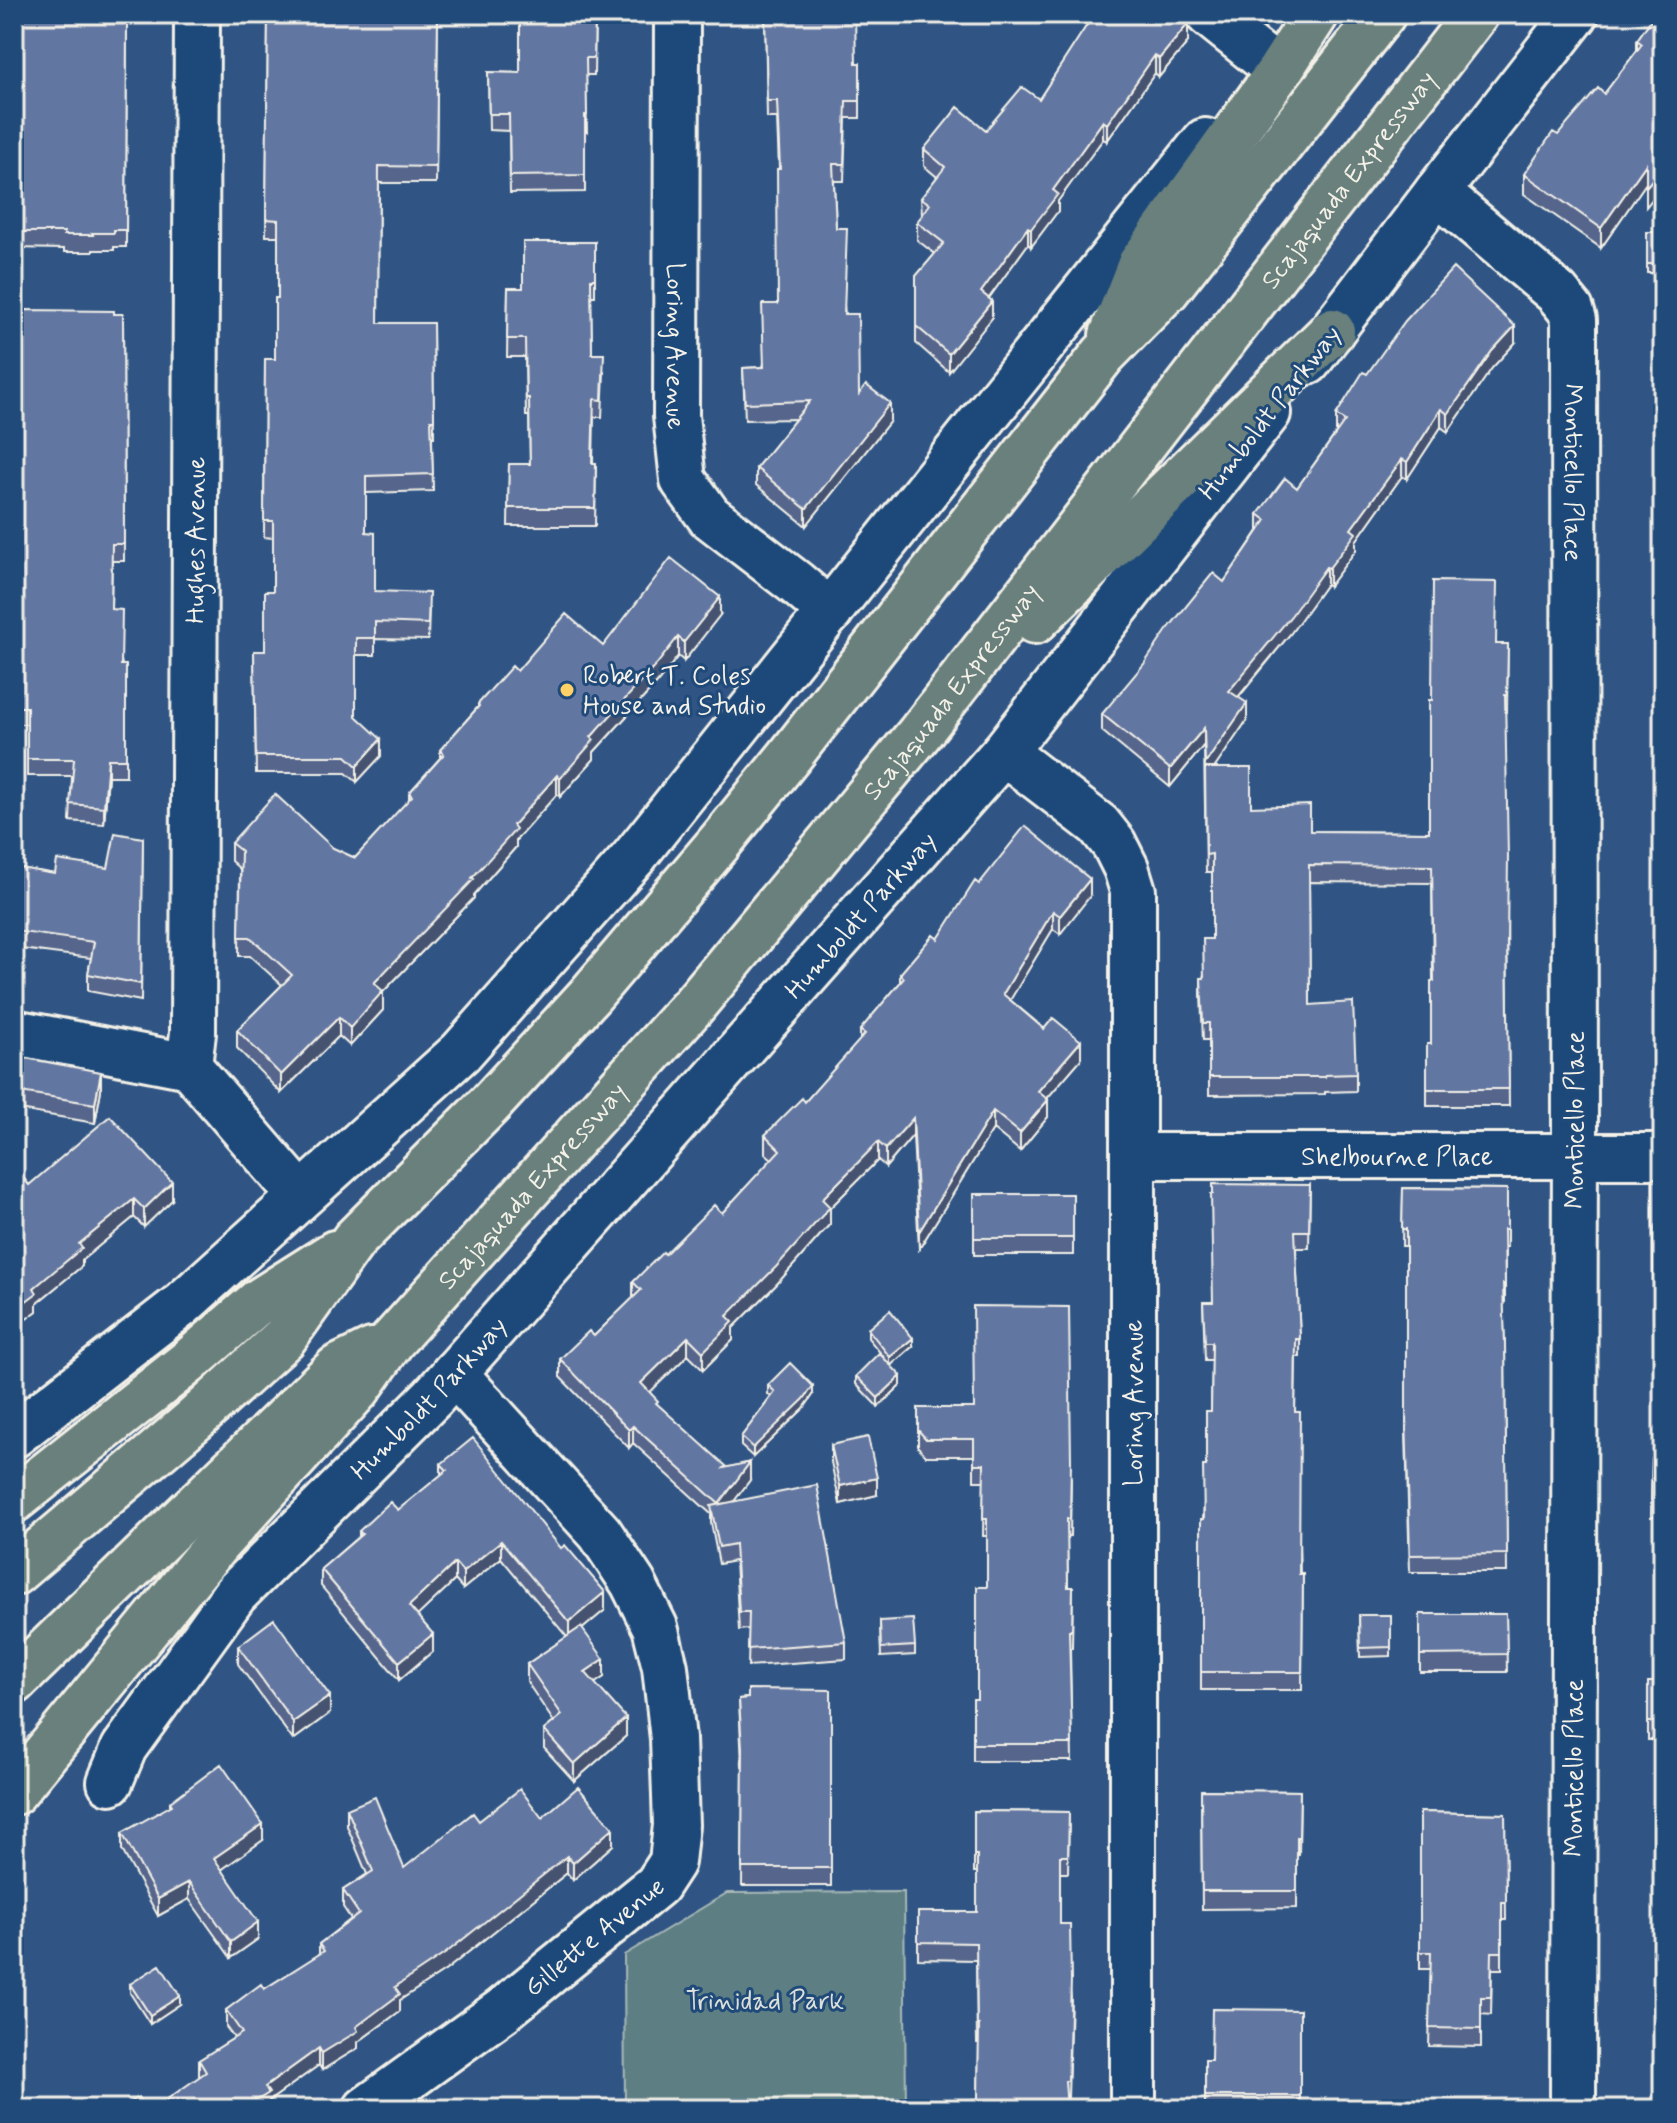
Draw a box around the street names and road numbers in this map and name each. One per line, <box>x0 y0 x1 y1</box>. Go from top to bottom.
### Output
street label: Scajaquada Expressway <box>1254 64 1445 297</box>
street label: Loring Avenue <box>657 263 692 431</box>
street label: Humboldt Parkway <box>1192 319 1349 508</box>
street label: Monticello Place <box>1555 384 1589 562</box>
street label: Hughes Avenue <box>180 457 217 624</box>
street label: Scajaquada Expressway <box>856 577 1048 808</box>
street label: Humboldt Parkway <box>778 825 945 1007</box>
street label: Monticello Place <box>1559 1031 1593 1209</box>
street label: Scajaquada Expressway <box>431 1076 635 1298</box>
street label: Shelbourne Place <box>1301 1141 1493 1175</box>
street label: Humboldt Parkway <box>344 1310 515 1488</box>
street label: Loring Avenue <box>1118 1320 1152 1486</box>
street label: Monticello Place <box>1558 1679 1592 1857</box>
street label: Gillette Avenue <box>518 1870 673 2005</box>

